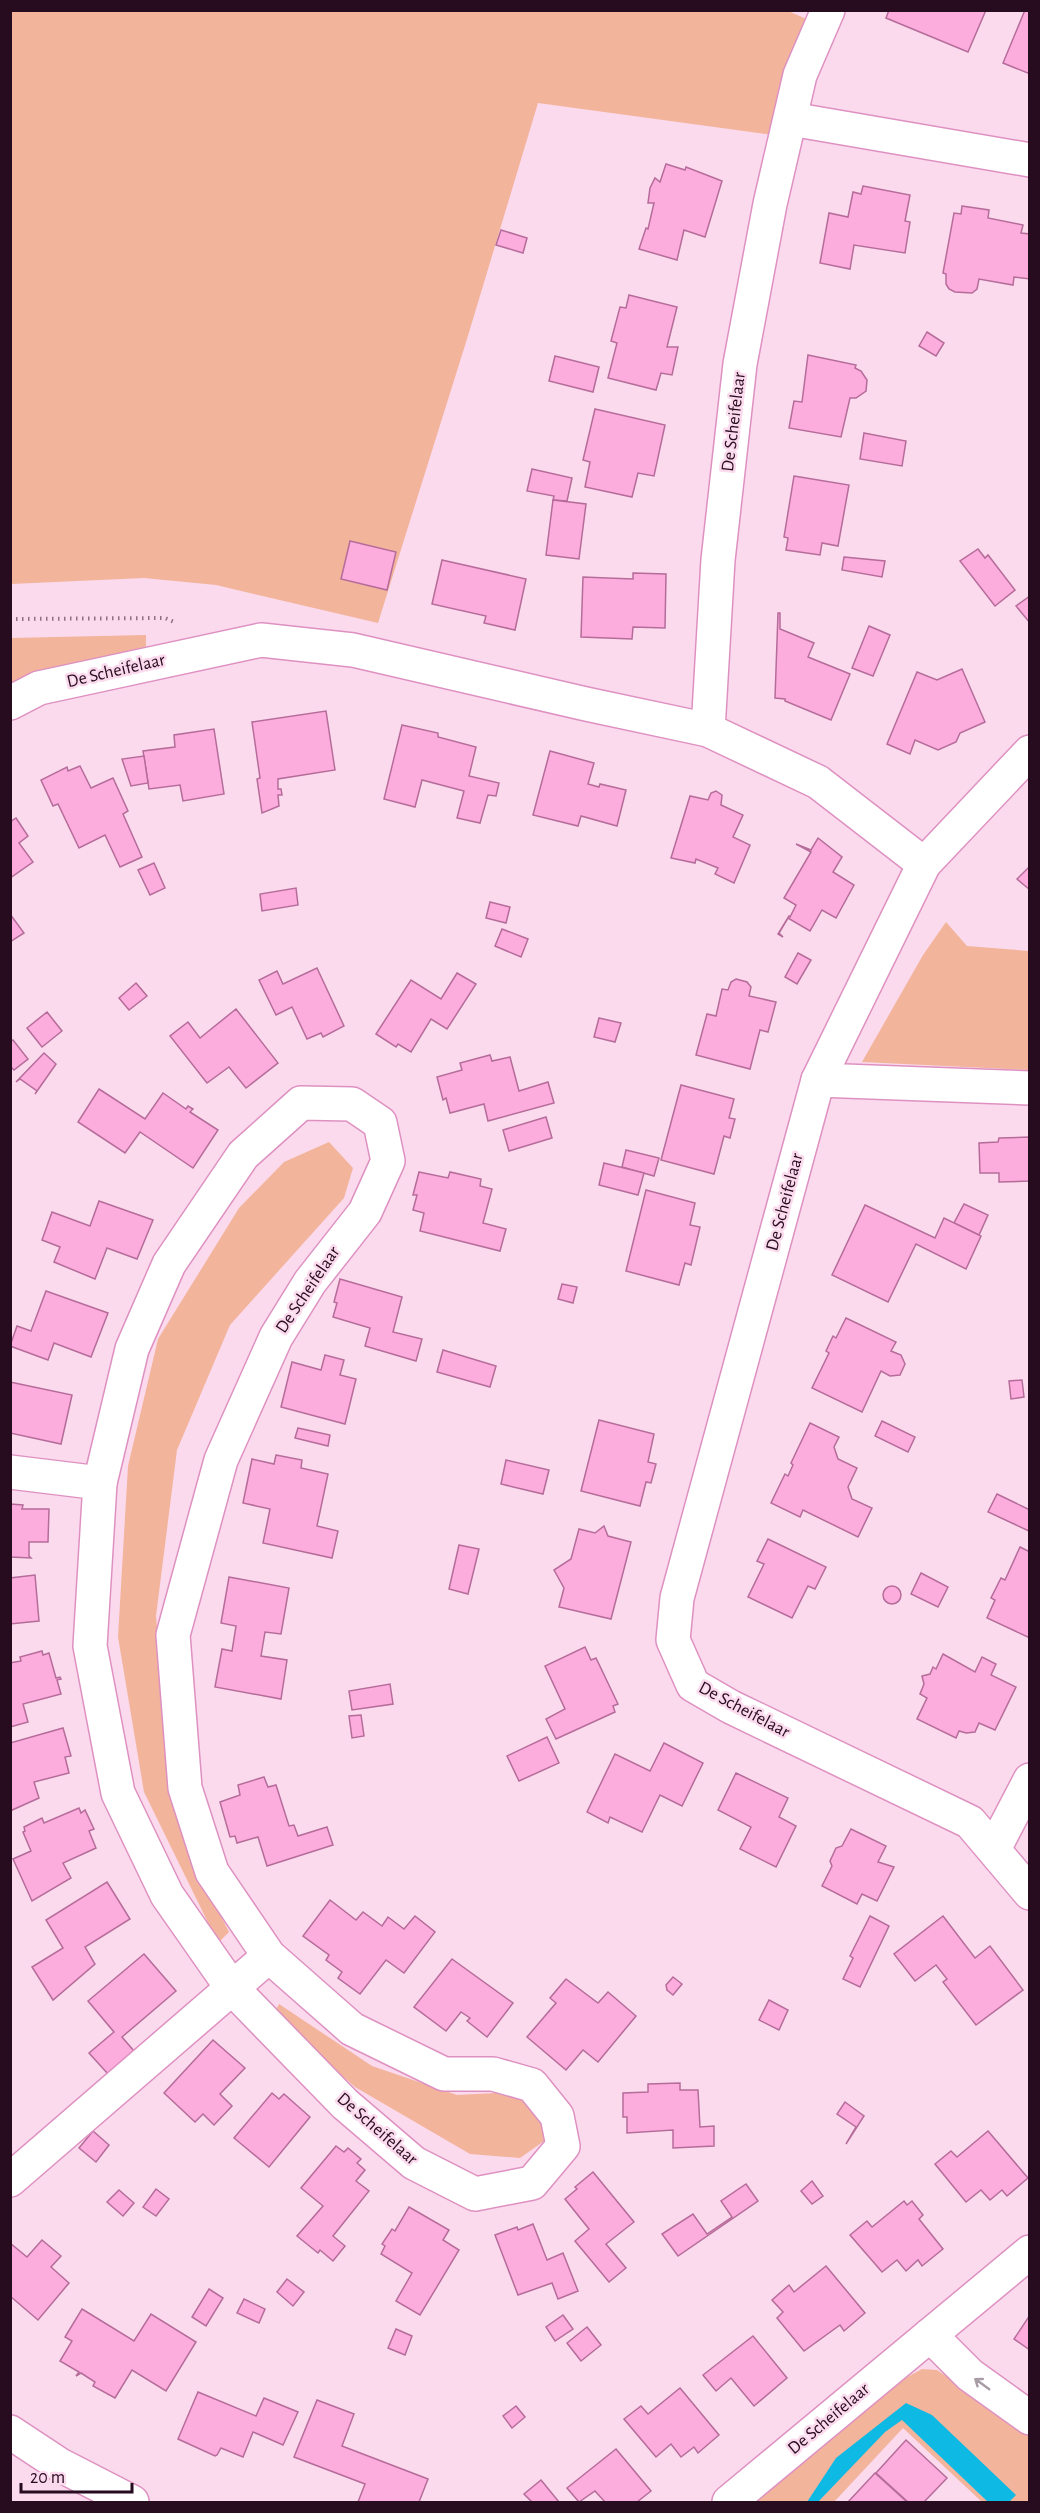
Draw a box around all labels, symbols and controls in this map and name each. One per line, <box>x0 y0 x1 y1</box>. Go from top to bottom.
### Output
street label: De Scheifelaar <box>719 371 749 473</box>
street label: De Scheifelaar <box>65 651 167 691</box>
street label: De Scheifelaar <box>763 1151 807 1253</box>
street label: De Scheifelaar <box>273 1243 344 1337</box>
street label: De Scheifelaar <box>696 1679 793 1742</box>
street label: De Scheifelaar <box>333 2089 421 2169</box>
one-way arrow <box>974 2378 990 2390</box>
street label: De Scheifelaar <box>785 2380 873 2458</box>
scale bar <box>21 2456 132 2494</box>
text: 20 m <box>30 2469 65 2487</box>

